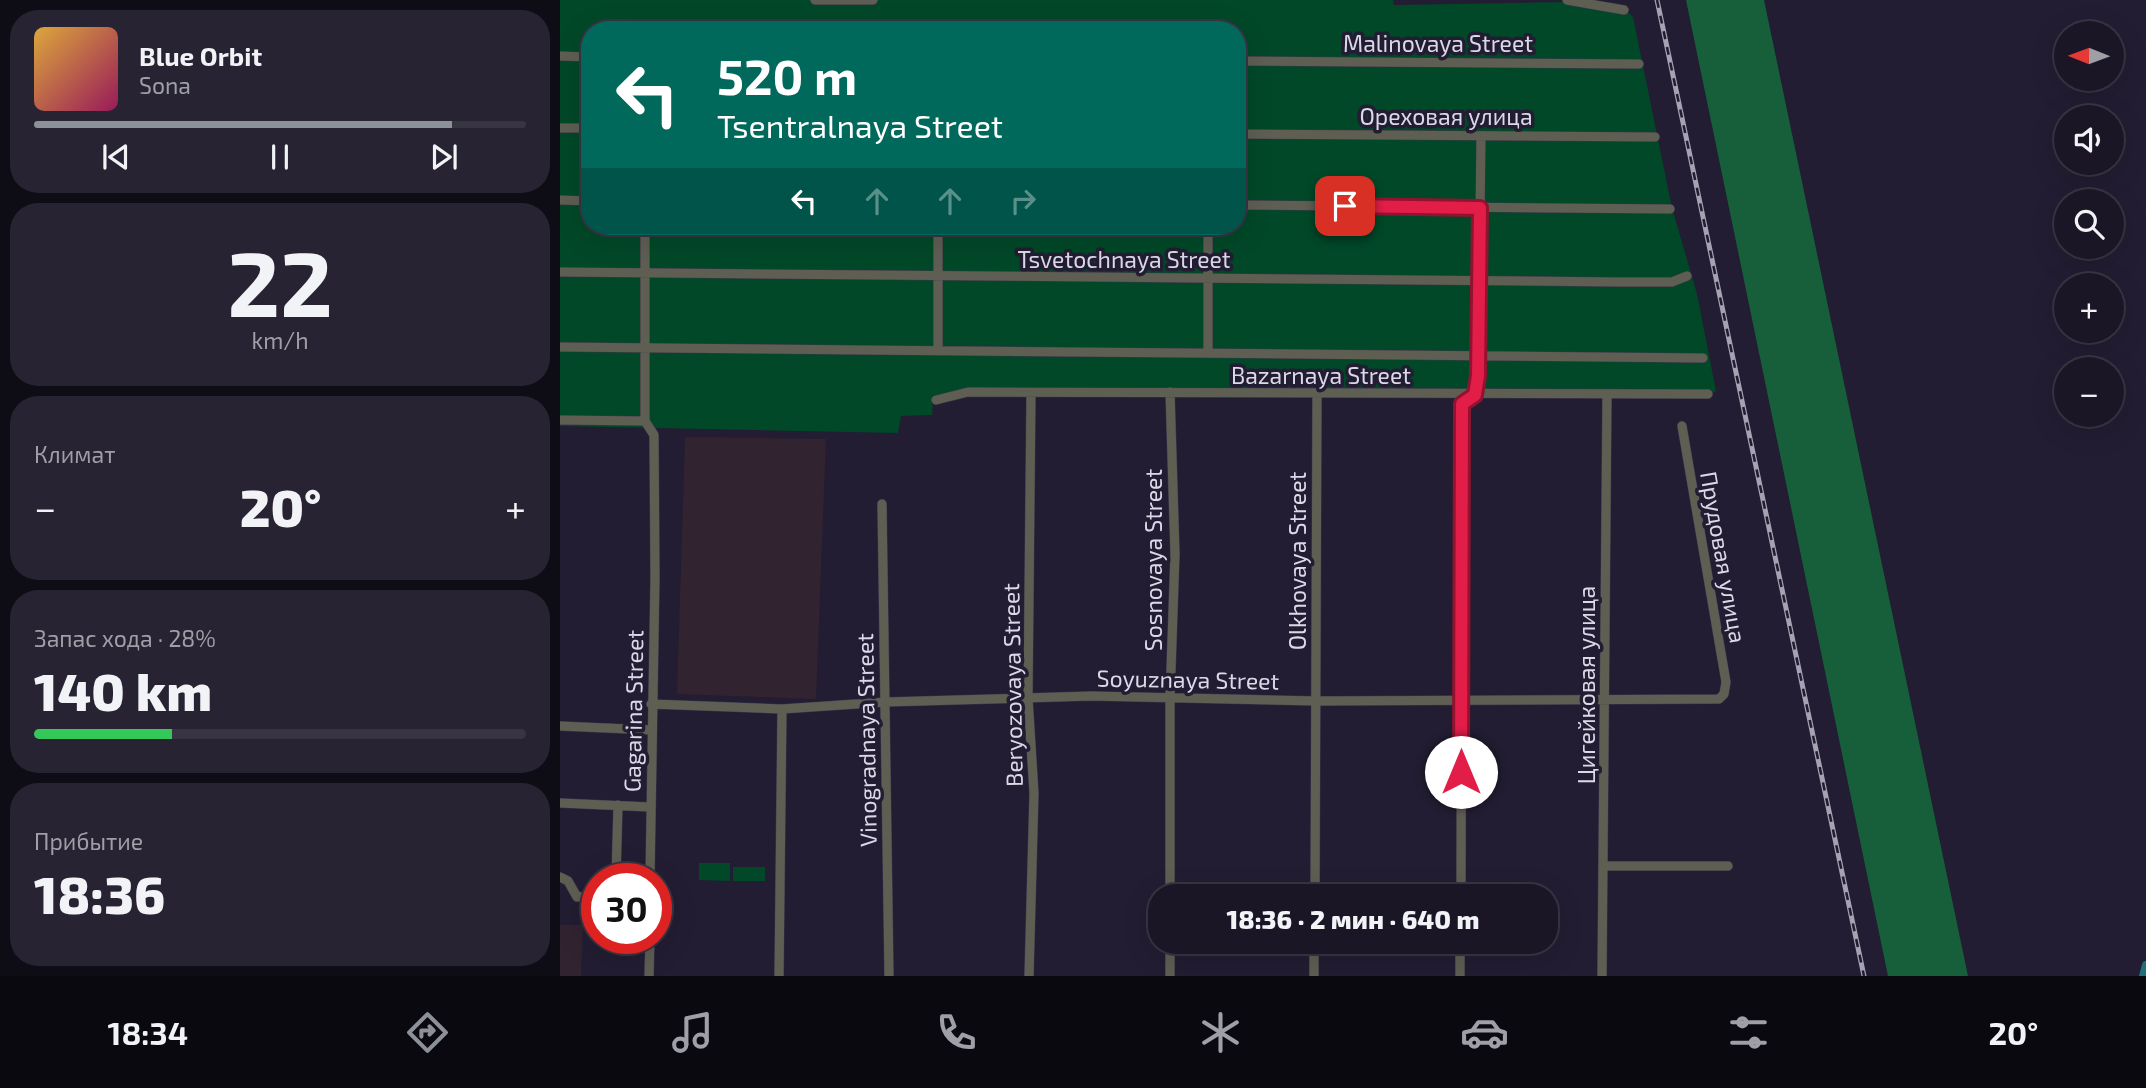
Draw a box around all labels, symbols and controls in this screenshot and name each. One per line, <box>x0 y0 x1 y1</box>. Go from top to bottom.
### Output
north arrow <box>2054 21 2124 91</box>
map controls <box>2054 21 2124 427</box>
street label: Malinovaya Street <box>1343 29 1533 57</box>
text: Blue Orbit <box>139 40 262 71</box>
text: 520 m <box>717 46 857 105</box>
icon: left <box>602 49 693 140</box>
text: Sona <box>139 71 191 99</box>
street label: Ореховая улица <box>1359 102 1533 131</box>
button: sound <box>2054 105 2124 175</box>
text: Tsentralnaya Street <box>717 106 1003 144</box>
icon: previous <box>97 138 135 176</box>
icon: pause <box>261 138 299 176</box>
icon: next <box>425 138 463 176</box>
pin <box>1315 176 1375 236</box>
icon: left <box>785 182 823 220</box>
icon: ahead <box>858 182 896 220</box>
icon: ahead <box>931 182 969 220</box>
icon: right <box>1004 182 1042 220</box>
icon: arrive <box>1326 187 1364 225</box>
button: search <box>2054 189 2124 259</box>
text: 22 <box>227 226 333 335</box>
street label: Tsvetochnaya Street <box>1017 245 1231 273</box>
button: + <box>2054 273 2124 343</box>
text: km/h <box>251 326 309 354</box>
button: − <box>2054 357 2124 427</box>
street label: Bazarnaya Street <box>1231 361 1411 389</box>
text: Климат <box>34 440 115 468</box>
street label: Sosnovaya Street <box>1139 469 1167 651</box>
street label: Прудовая улица <box>1694 469 1753 645</box>
street label: Olkhovaya Street <box>1283 471 1311 650</box>
text: 20° <box>240 475 321 537</box>
text: − <box>34 484 56 530</box>
text: + <box>505 484 526 530</box>
street label: Beryozovaya Street <box>996 583 1028 787</box>
street label: Цигейковая улица <box>1572 586 1601 784</box>
text: Запас хода · 28% <box>34 624 216 652</box>
street label: Gagarina Street <box>618 629 648 792</box>
street label: Vinogradnaya Street <box>850 633 882 847</box>
text: 140 km <box>34 659 212 721</box>
street label: Soyuznaya Street <box>1096 663 1280 695</box>
position arrow <box>1424 735 1498 809</box>
text: Прибытие <box>34 827 143 855</box>
text: 18:36 <box>34 862 165 924</box>
speed limit sign: 30 <box>581 863 672 954</box>
text: 18:36 · 2 мин · 640 m <box>1226 903 1480 934</box>
icon: directions <box>403 1008 452 1057</box>
icon: music <box>668 1008 717 1057</box>
icon: phone <box>932 1008 981 1057</box>
icon: climate <box>1196 1008 1245 1057</box>
icon: car <box>1460 1008 1509 1057</box>
icon: filters <box>1724 1008 1773 1057</box>
text: 18:34 <box>108 1013 188 1051</box>
text: 20° <box>1989 1013 2038 1051</box>

